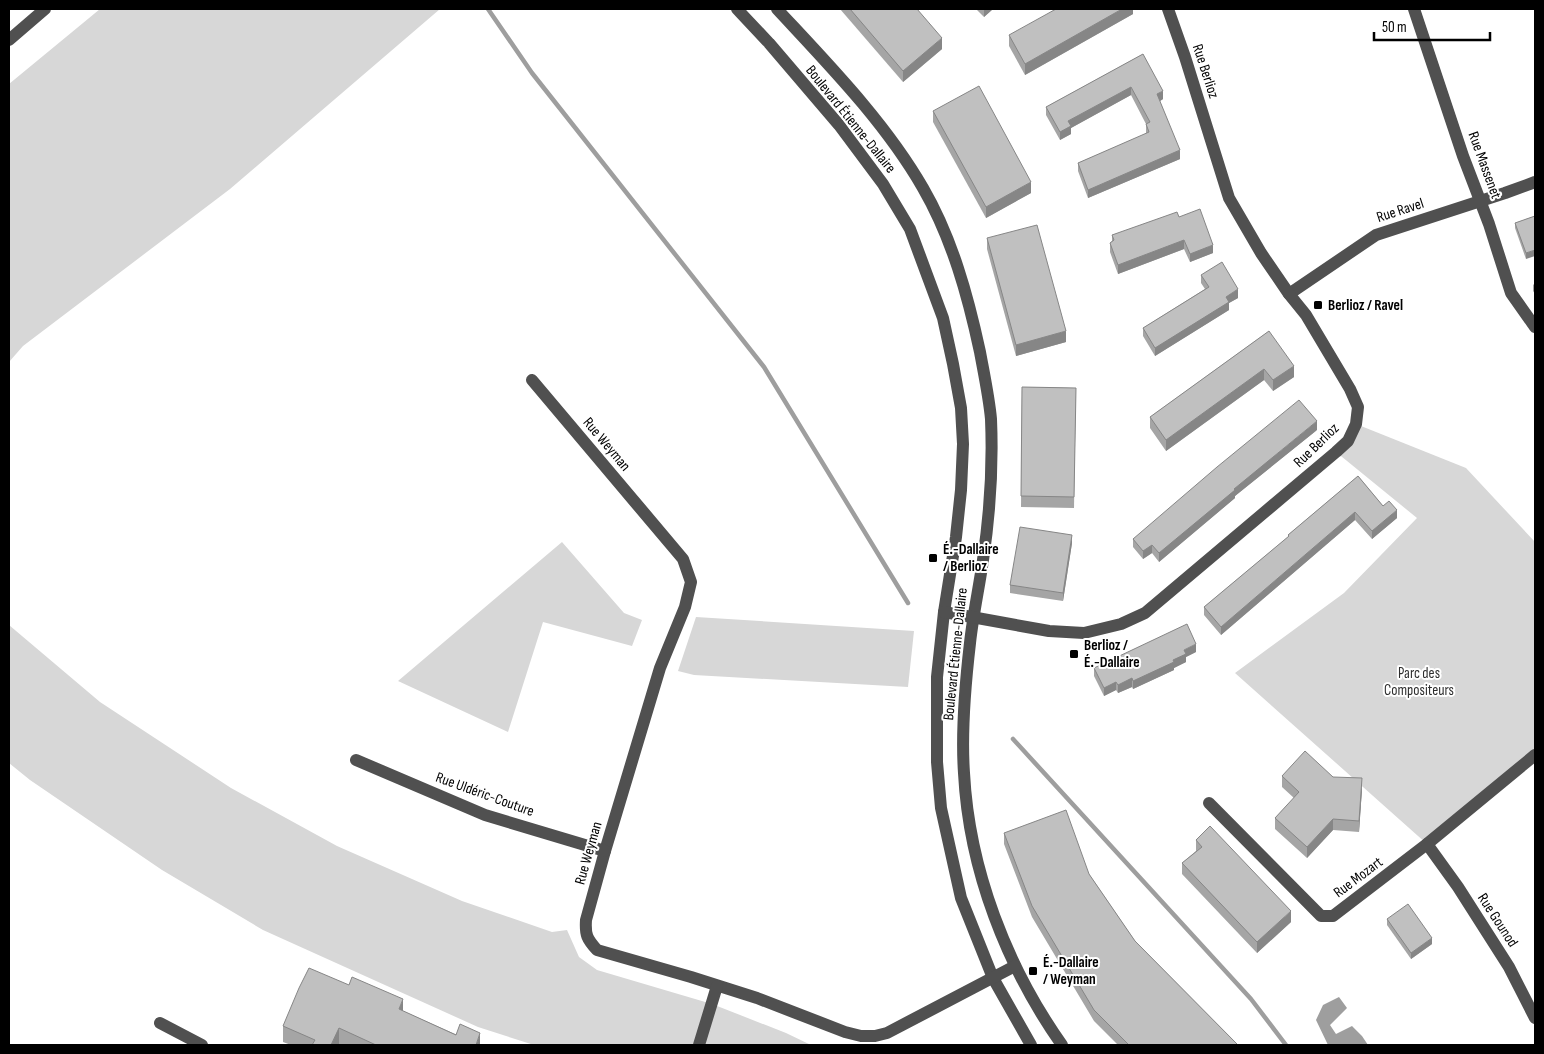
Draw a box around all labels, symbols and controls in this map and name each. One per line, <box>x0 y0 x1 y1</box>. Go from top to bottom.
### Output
scale bar <box>1374 10 1490 42</box>
text: 50 m <box>1382 18 1407 37</box>
street label: Rue Berlioz <box>1188 42 1223 101</box>
street label: Boulevard Étienne-Dallaire <box>801 62 900 177</box>
street label: Rue Massenet <box>1464 129 1506 202</box>
street label: Rue Ravel <box>1374 194 1426 227</box>
place label: Berlioz / Ravel <box>1328 296 1403 315</box>
marker: Berlioz / Ravel <box>1312 299 1324 311</box>
street label: Rue Weyman <box>579 413 635 475</box>
street label: Rue Berlioz <box>1290 419 1344 472</box>
place label: É.-Dallaire / Berlioz <box>943 540 999 576</box>
marker: É.-Dallaire / Berlioz <box>927 552 939 564</box>
street label: Boulevard Étienne-Dallaire <box>939 587 972 721</box>
place label: Berlioz / É.-Dallaire <box>1084 636 1140 672</box>
marker: Berlioz / É.-Dallaire <box>1068 648 1080 660</box>
park label: Parc des Compositeurs <box>1384 664 1454 700</box>
street label: Rue Uldéric-Couture <box>433 768 537 821</box>
street label: Rue Weyman <box>570 819 607 887</box>
street label: Rue Mozart <box>1330 852 1387 902</box>
street label: Rue Gounod <box>1473 890 1522 951</box>
place label: É.-Dallaire / Weyman <box>1043 953 1099 989</box>
marker: É.-Dallaire / Weyman <box>1027 965 1039 977</box>

